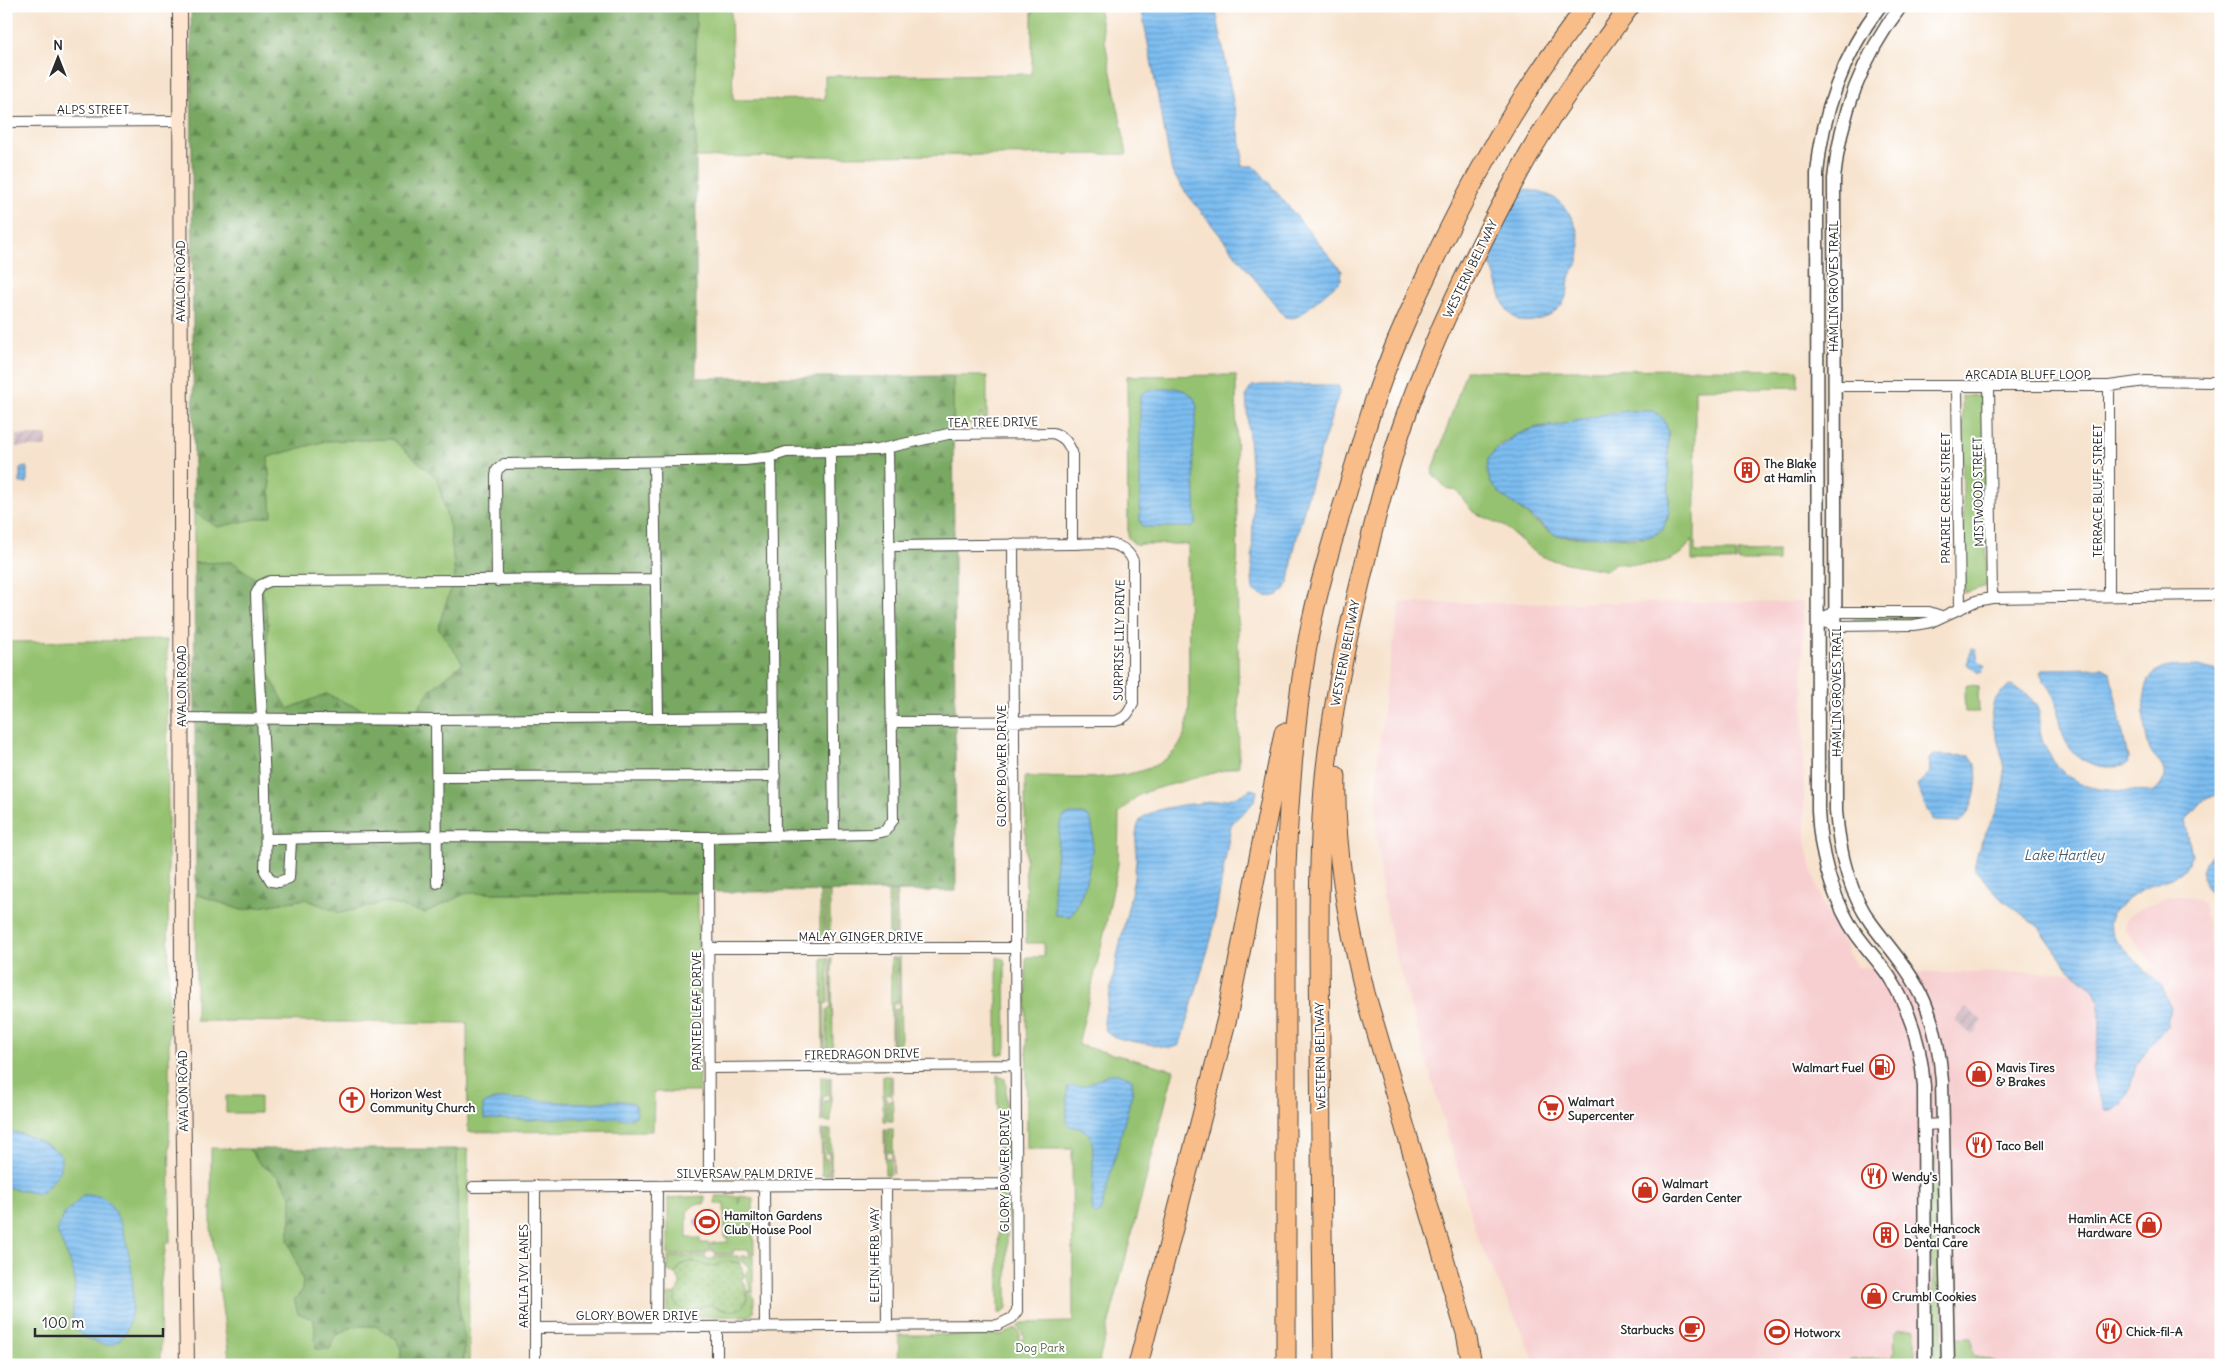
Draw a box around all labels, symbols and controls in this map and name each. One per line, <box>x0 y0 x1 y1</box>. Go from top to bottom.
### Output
north arrow <box>32 32 82 82</box>
text: N <box>53 36 63 54</box>
street label: ALPS STREET <box>57 102 129 117</box>
street label: WESTERN BELTWAY <box>1440 217 1501 321</box>
street label: HAMLIN GROVES TRAIL <box>1826 220 1841 352</box>
street label: AVALON ROAD <box>173 240 188 322</box>
street label: ARCADIA BLUFF LOOP <box>1965 367 2091 382</box>
street label: TEA TREE DRIVE <box>948 414 1038 430</box>
street label: TERRACE BLUFF STREET <box>2090 424 2105 558</box>
street label: PRAIRIE CREEK STREET <box>1938 432 1953 564</box>
street label: MISTWOOD STREET <box>1970 437 1986 547</box>
place label: The Blake at Hamlin <box>1764 456 1817 485</box>
building icon: The Blake at Hamlin <box>1734 457 1760 483</box>
street label: SURPRISE LILY DRIVE <box>1110 579 1128 701</box>
street label: WESTERN BELTWAY <box>1327 598 1363 707</box>
street label: HAMLIN GROVES TRAIL <box>1829 625 1844 757</box>
street label: AVALON ROAD <box>174 645 189 727</box>
street label: GLORY BOWER DRIVE <box>994 705 1009 827</box>
water label: Lake Hartley <box>2024 846 2105 864</box>
street label: MALAY GINGER DRIVE <box>798 929 924 944</box>
street label: PAINTED LEAF DRIVE <box>689 951 704 1071</box>
street label: WESTERN BELTWAY <box>1312 1002 1328 1110</box>
street label: FIREDRAGON DRIVE <box>804 1045 920 1063</box>
street label: AVALON ROAD <box>175 1050 191 1132</box>
fuel station icon: Walmart Fuel <box>1869 1054 1895 1080</box>
place label: Walmart Fuel <box>1792 1060 1864 1075</box>
place label: Mavis Tires & Brakes <box>1996 1060 2055 1089</box>
shop icon: Mavis Tires & Brakes <box>1966 1061 1992 1087</box>
place label: Horizon West Community Church <box>370 1086 476 1116</box>
church icon: Horizon West Community Church <box>339 1087 365 1113</box>
place label: Walmart Supercenter <box>1568 1094 1634 1124</box>
supermarket icon: Walmart Supercenter <box>1538 1095 1564 1121</box>
street label: GLORY BOWER DRIVE <box>997 1110 1012 1232</box>
restaurant icon: Taco Bell <box>1966 1132 1992 1158</box>
place label: Taco Bell <box>1996 1138 2044 1153</box>
restaurant icon: Wendy's <box>1861 1163 1887 1189</box>
street label: SILVERSAW PALM DRIVE <box>676 1166 814 1181</box>
place label: Wendy's <box>1892 1169 1938 1185</box>
place label: Walmart Garden Center <box>1662 1176 1742 1205</box>
shop icon: Walmart Garden Center <box>1632 1177 1658 1203</box>
street label: ELFIN HERB WAY <box>867 1207 882 1303</box>
place label: Hamilton Gardens Club House Pool <box>724 1208 823 1237</box>
sports icon: Hamilton Gardens Club House Pool <box>694 1209 720 1235</box>
place label: Hamlin ACE Hardware <box>2068 1211 2133 1240</box>
shop icon: Hamlin ACE Hardware <box>2136 1212 2162 1238</box>
place label: Lake Hancock Dental Care <box>1904 1221 1980 1250</box>
building icon: Lake Hancock Dental Care <box>1873 1222 1899 1248</box>
street label: ARALIA IVY LANES <box>516 1224 531 1328</box>
shop icon: Crumbl Cookies <box>1861 1283 1887 1309</box>
place label: Crumbl Cookies <box>1892 1289 1977 1304</box>
scale bar <box>35 1306 162 1338</box>
street label: GLORY BOWER DRIVE <box>576 1308 698 1323</box>
text: 100 m <box>42 1313 84 1332</box>
cafe icon: Starbucks <box>1679 1316 1705 1342</box>
restaurant icon: Chick-fil-A <box>2096 1318 2122 1344</box>
sports icon: Hotworx <box>1764 1319 1790 1345</box>
place label: Starbucks <box>1620 1322 1675 1337</box>
place label: Chick-fil-A <box>2126 1324 2183 1339</box>
place label: Hotworx <box>1794 1325 1840 1340</box>
park label: Dog Park <box>1015 1340 1065 1355</box>

